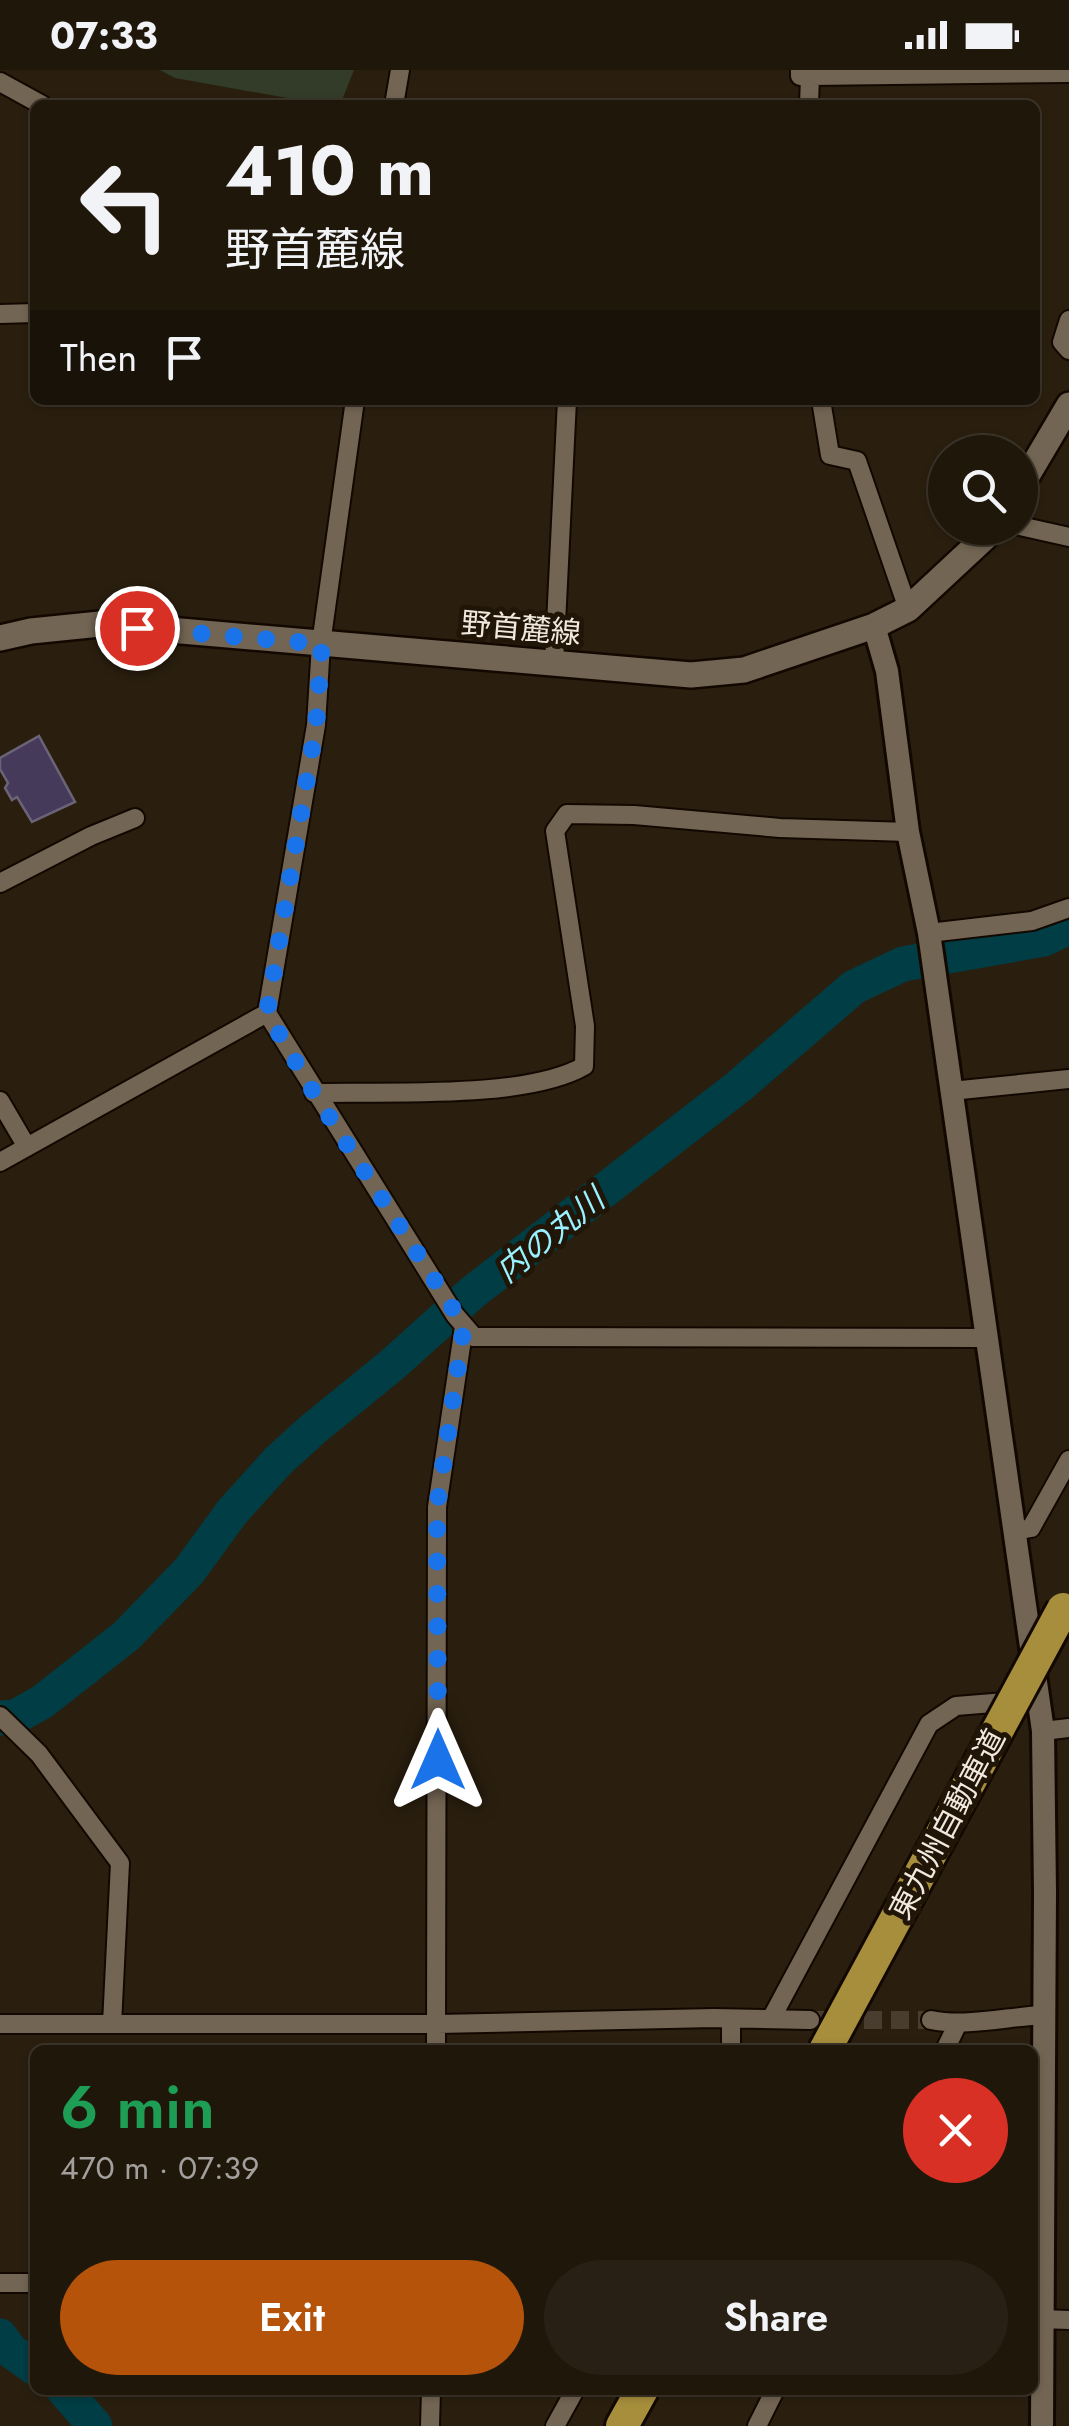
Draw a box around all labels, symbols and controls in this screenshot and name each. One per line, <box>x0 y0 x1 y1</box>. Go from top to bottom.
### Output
text: 07:33 <box>50 8 158 63</box>
text: 410 m <box>225 120 434 221</box>
icon: left <box>60 140 190 270</box>
text: 野首麓線 <box>225 217 405 282</box>
text: Then <box>60 330 137 385</box>
icon: arrive <box>157 330 212 385</box>
map controls <box>928 435 1038 545</box>
button: search <box>928 435 1038 545</box>
pin <box>95 586 180 671</box>
icon: arrive <box>110 601 165 656</box>
street label: 野首麓線 <box>459 601 583 655</box>
water label: 内の丸川 <box>486 1175 617 1293</box>
position arrow <box>386 1708 490 1812</box>
street label: 東九州自動車道 <box>879 1721 1015 1927</box>
text: 6 min <box>60 2064 215 2151</box>
button: close <box>903 2078 1008 2183</box>
text: 470 m · 07:39 <box>60 2145 260 2191</box>
button: Exit <box>60 2260 524 2375</box>
button: Share <box>544 2260 1008 2375</box>

